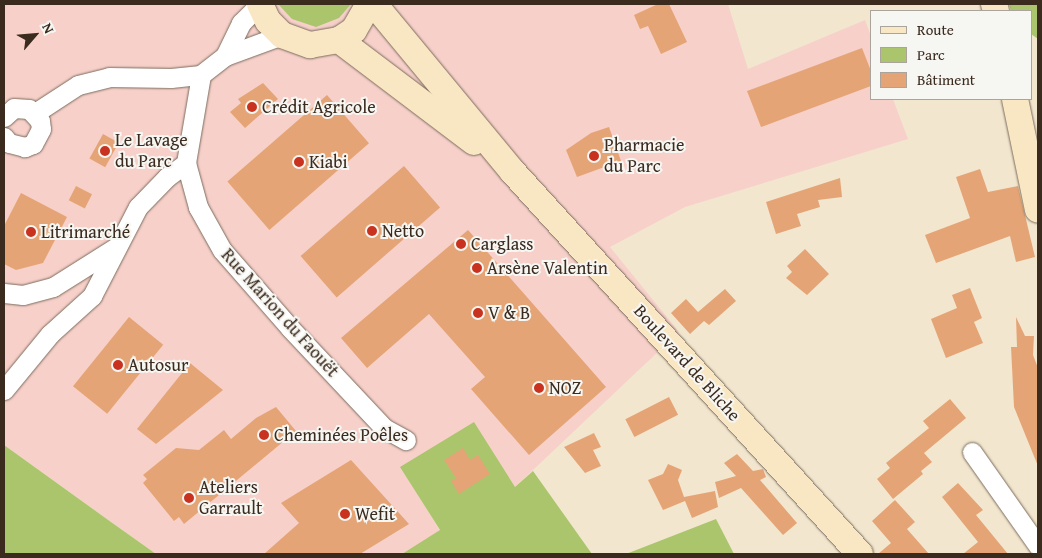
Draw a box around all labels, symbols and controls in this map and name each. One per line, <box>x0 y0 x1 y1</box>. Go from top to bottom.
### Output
north arrow <box>10 10 60 60</box>
legend <box>870 10 1032 100</box>
text: N <box>37 19 59 37</box>
text: Route <box>917 19 954 40</box>
text: Parc <box>917 44 945 65</box>
text: Bâtiment <box>917 69 975 90</box>
place label: Crédit Agricole <box>262 96 376 118</box>
marker: Crédit Agricole <box>246 101 258 113</box>
place label: Le Lavage du Parc <box>115 130 188 172</box>
place label: Pharmacie du Parc <box>604 135 684 178</box>
marker: Le Lavage du Parc <box>99 145 111 157</box>
marker: Pharmacie du Parc <box>588 150 600 162</box>
place label: Kiabi <box>309 151 348 173</box>
marker: Kiabi <box>293 156 305 168</box>
place label: Netto <box>382 220 424 242</box>
place label: Litrimarché <box>41 221 130 243</box>
marker: Netto <box>366 225 378 237</box>
marker: Litrimarché <box>25 226 37 238</box>
place label: Carglass <box>471 233 534 255</box>
marker: Carglass <box>455 238 467 250</box>
street label: Rue Marion du Faouët <box>217 244 343 382</box>
place label: Arsène Valentin <box>487 257 608 279</box>
marker: Arsène Valentin <box>471 262 483 274</box>
street label: Boulevard de Bliche <box>629 300 745 426</box>
place label: V & B <box>488 302 530 324</box>
marker: V & B <box>472 307 484 319</box>
place label: Autosur <box>128 354 188 376</box>
marker: Autosur <box>112 359 124 371</box>
place label: NOZ <box>549 377 581 399</box>
marker: NOZ <box>533 382 545 394</box>
place label: Cheminées Poêles <box>274 424 408 446</box>
marker: Cheminées Poêles <box>258 429 270 441</box>
place label: Ateliers Garrault <box>199 477 262 520</box>
marker: Ateliers Garrault <box>183 492 195 504</box>
place label: Wefit <box>355 503 395 525</box>
marker: Wefit <box>339 508 351 520</box>

